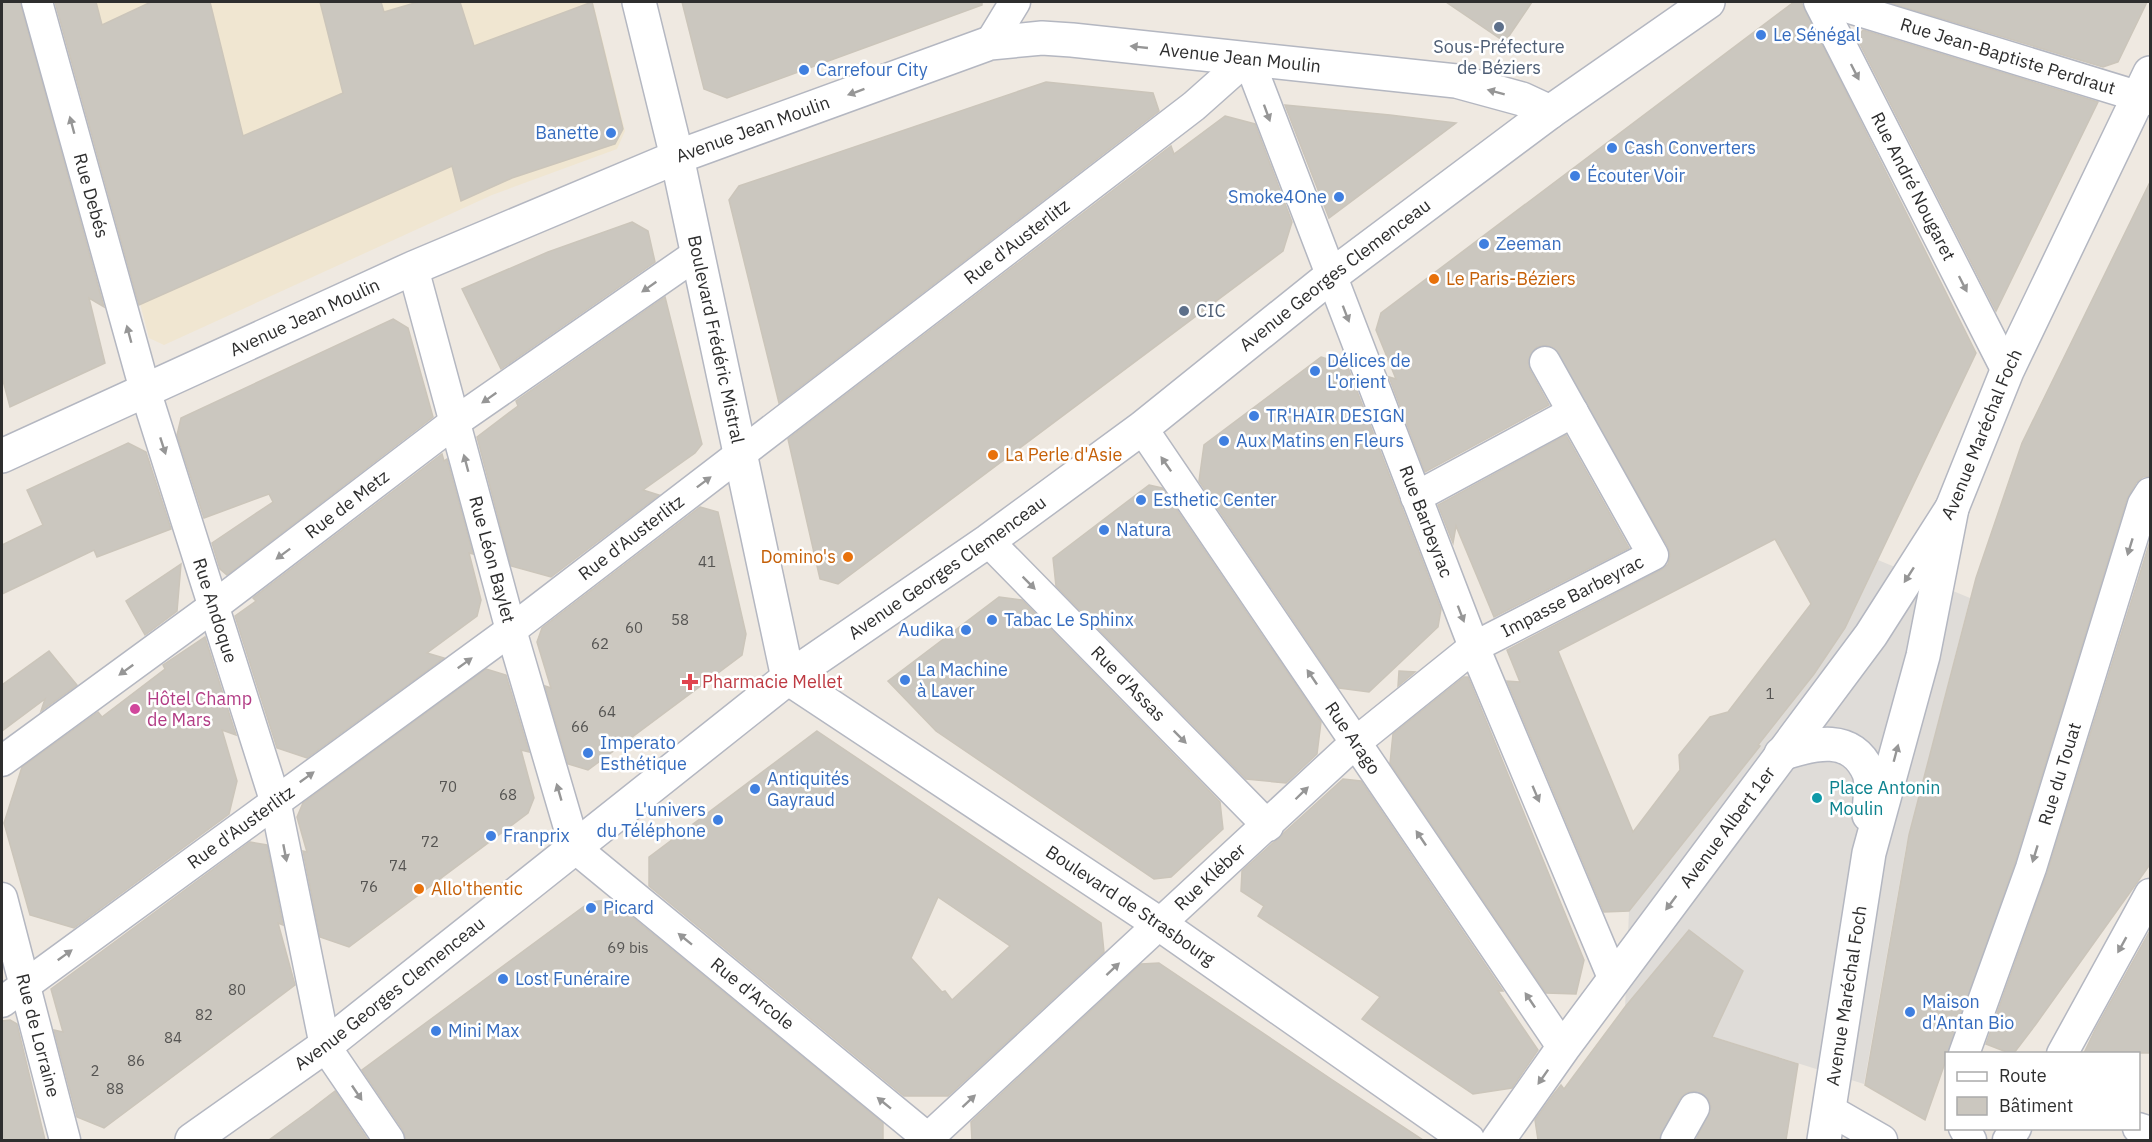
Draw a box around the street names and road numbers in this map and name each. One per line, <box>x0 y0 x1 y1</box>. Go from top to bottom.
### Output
street label: Rue Jean-Baptiste Perdraut <box>1898 12 2118 100</box>
street label: Avenue Jean Moulin <box>1158 37 1322 78</box>
street label: Avenue Jean Moulin <box>672 90 833 167</box>
street label: Rue André Nougaret <box>1866 108 1961 264</box>
street label: Rue Debés <box>69 151 114 240</box>
street label: Avenue Georges Clemenceau <box>1234 193 1435 356</box>
street label: Rue d'Austerlitz <box>959 194 1074 289</box>
street label: Boulevard Frédéric Mistral <box>683 233 750 446</box>
street label: Avenue Jean Moulin <box>226 273 383 361</box>
street label: Avenue Maréchal Foch <box>1936 345 2027 524</box>
street label: Rue Barbeyrac <box>1394 462 1458 581</box>
street label: Rue de Metz <box>300 465 393 543</box>
street label: Rue d'Austerlitz <box>574 490 688 585</box>
street label: Avenue Georges Clemenceau <box>844 490 1050 644</box>
street label: Rue Léon Baylet <box>464 493 521 625</box>
street label: Impasse Barbeyrac <box>1497 550 1647 642</box>
street label: Rue Andoque <box>188 555 243 666</box>
street label: Rue d'Assas <box>1086 641 1171 726</box>
street label: Rue Arago <box>1320 697 1386 779</box>
street label: Rue du Touat <box>2033 720 2086 828</box>
street label: Avenue Albert 1er <box>1674 761 1780 892</box>
street label: Rue d'Austerlitz <box>183 780 299 874</box>
street label: Rue Kléber <box>1169 838 1250 915</box>
street label: Boulevard de Strasbourg <box>1042 840 1220 971</box>
street label: Avenue Maréchal Foch <box>1821 904 1872 1087</box>
street label: Avenue Georges Clemenceau <box>290 911 489 1075</box>
street label: Rue d'Arcole <box>706 952 799 1035</box>
street label: Rue de Lorraine <box>11 971 65 1100</box>

